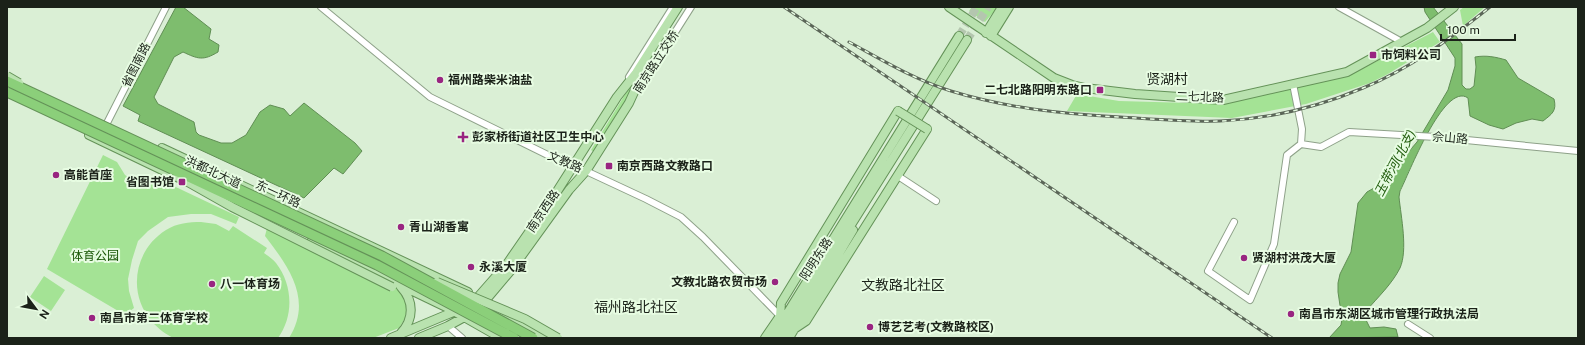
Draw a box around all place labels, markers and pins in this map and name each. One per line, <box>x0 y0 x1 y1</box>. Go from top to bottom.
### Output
place label: 市饲料公司 <box>1381 48 1441 62</box>
marker: 市饲料公司 <box>1368 50 1378 60</box>
place label: 福州路柴米油盐 <box>448 73 533 87</box>
marker: 福州路柴米油盐 <box>435 75 445 85</box>
place label: 二七北路阳明东路口 <box>984 83 1092 97</box>
marker: 二七北路阳明东路口 <box>1095 85 1105 95</box>
place label: 彭家桥街道社区卫生中心 <box>472 130 604 144</box>
marker: 彭家桥街道社区卫生中心 <box>457 131 469 143</box>
place label: 南京西路文教路口 <box>617 159 713 173</box>
marker: 南京西路文教路口 <box>604 161 614 171</box>
place label: 高能首座 <box>64 168 112 182</box>
marker: 高能首座 <box>51 170 61 180</box>
place label: 省图书馆 <box>126 175 174 189</box>
marker: 省图书馆 <box>177 177 187 187</box>
place label: 青山湖香寓 <box>409 220 469 234</box>
marker: 青山湖香寓 <box>396 222 406 232</box>
place label: 贤湖村洪茂大厦 <box>1252 251 1336 265</box>
marker: 贤湖村洪茂大厦 <box>1239 253 1249 263</box>
place label: 永溪大厦 <box>479 260 527 274</box>
marker: 永溪大厦 <box>466 262 476 272</box>
place label: 文教北路农贸市场 <box>671 275 767 289</box>
place label: 八一体育场 <box>220 277 280 291</box>
marker: 文教北路农贸市场 <box>770 277 780 287</box>
marker: 八一体育场 <box>207 279 217 289</box>
place label: 南昌市东湖区城市管理行政执法局 <box>1299 307 1479 321</box>
marker: 南昌市东湖区城市管理行政执法局 <box>1286 309 1296 319</box>
place label: 南昌市第二体育学校 <box>100 311 208 325</box>
marker: 南昌市第二体育学校 <box>87 313 97 323</box>
place label: 博艺艺考(文教路校区) <box>878 320 994 334</box>
marker: 博艺艺考(文教路校区) <box>865 322 875 332</box>

